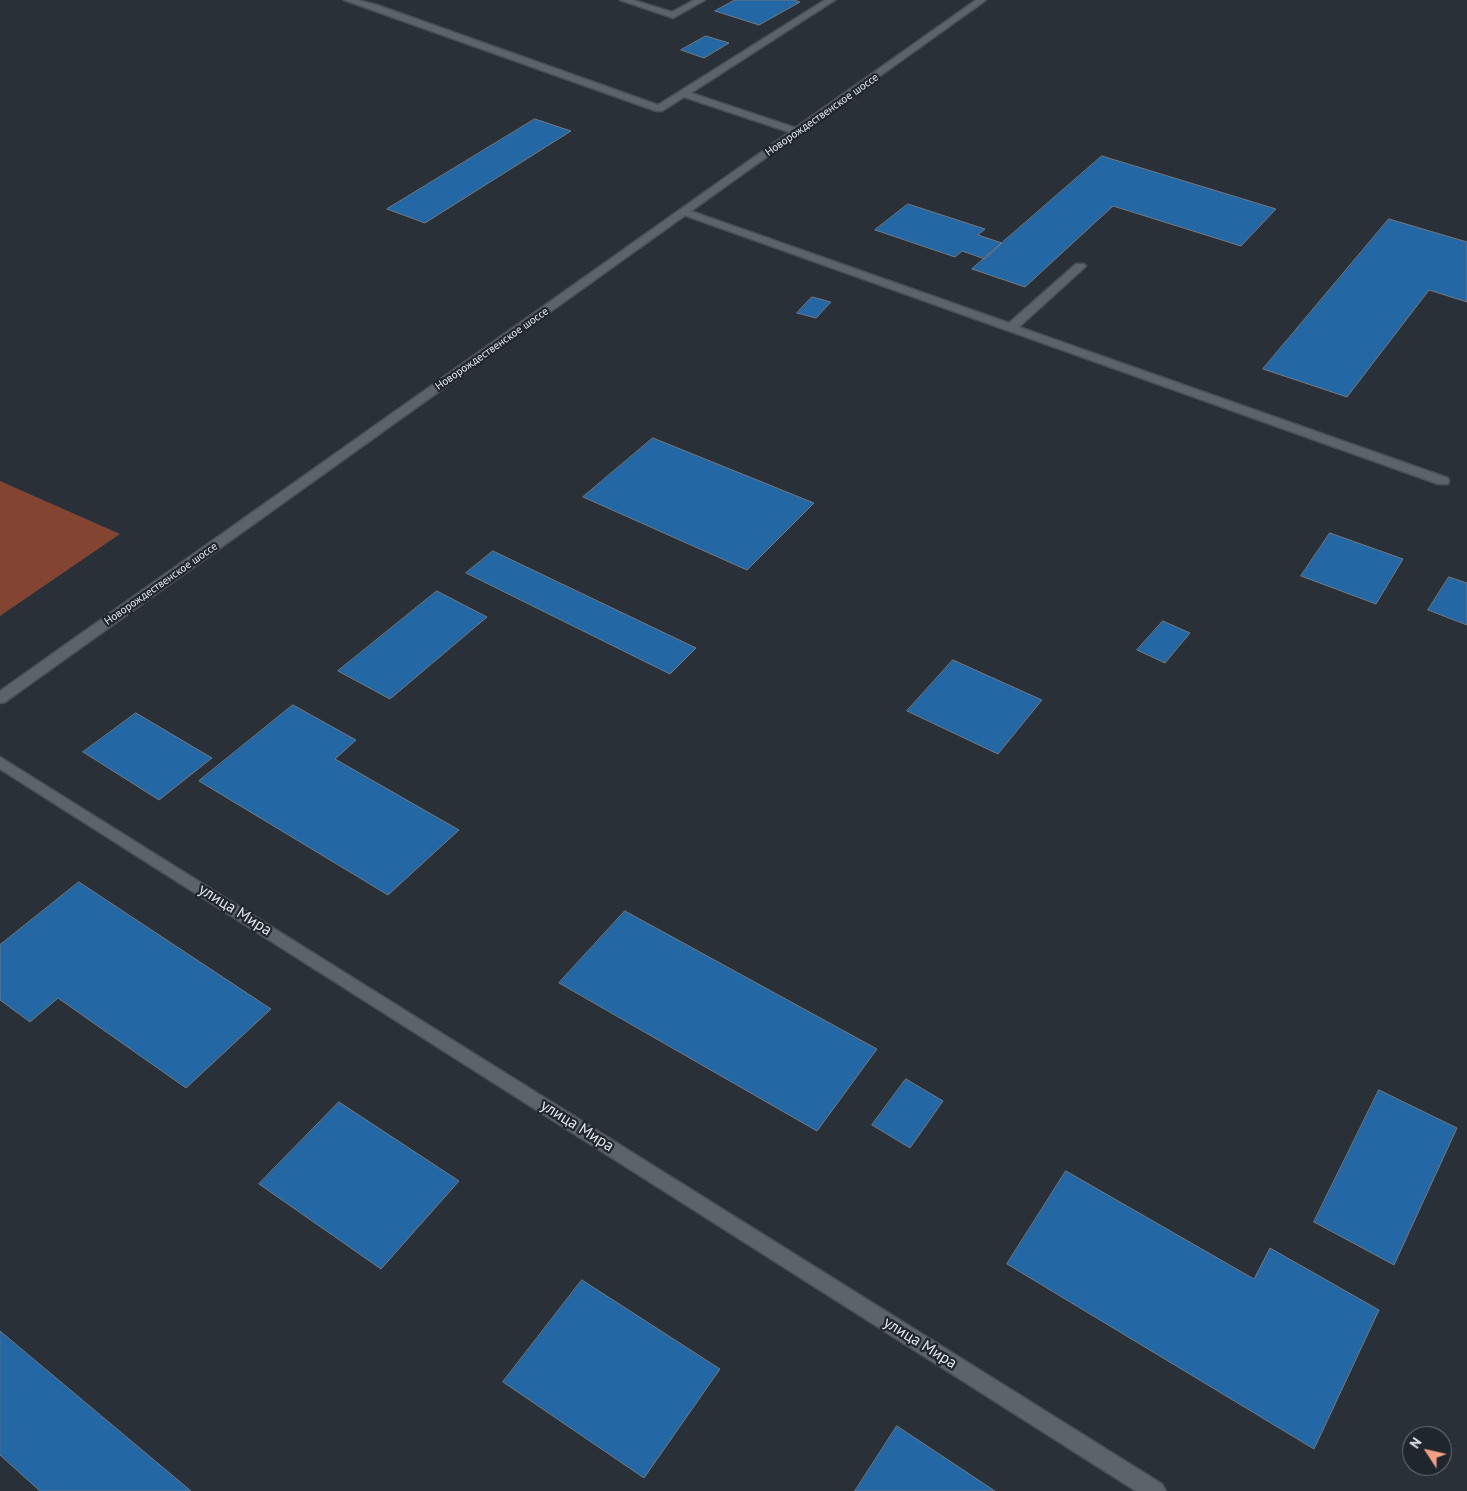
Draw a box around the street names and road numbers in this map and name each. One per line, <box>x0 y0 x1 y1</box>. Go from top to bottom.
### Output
street label: Новорождественское шоссе <box>763 71 881 159</box>
street label: Новорождественское шоссе <box>433 305 551 393</box>
street label: Новорождественское шоссе <box>102 540 220 628</box>
street label: улица Мира <box>195 880 275 940</box>
street label: улица Мира <box>537 1096 617 1156</box>
street label: улица Мира <box>880 1313 960 1373</box>

